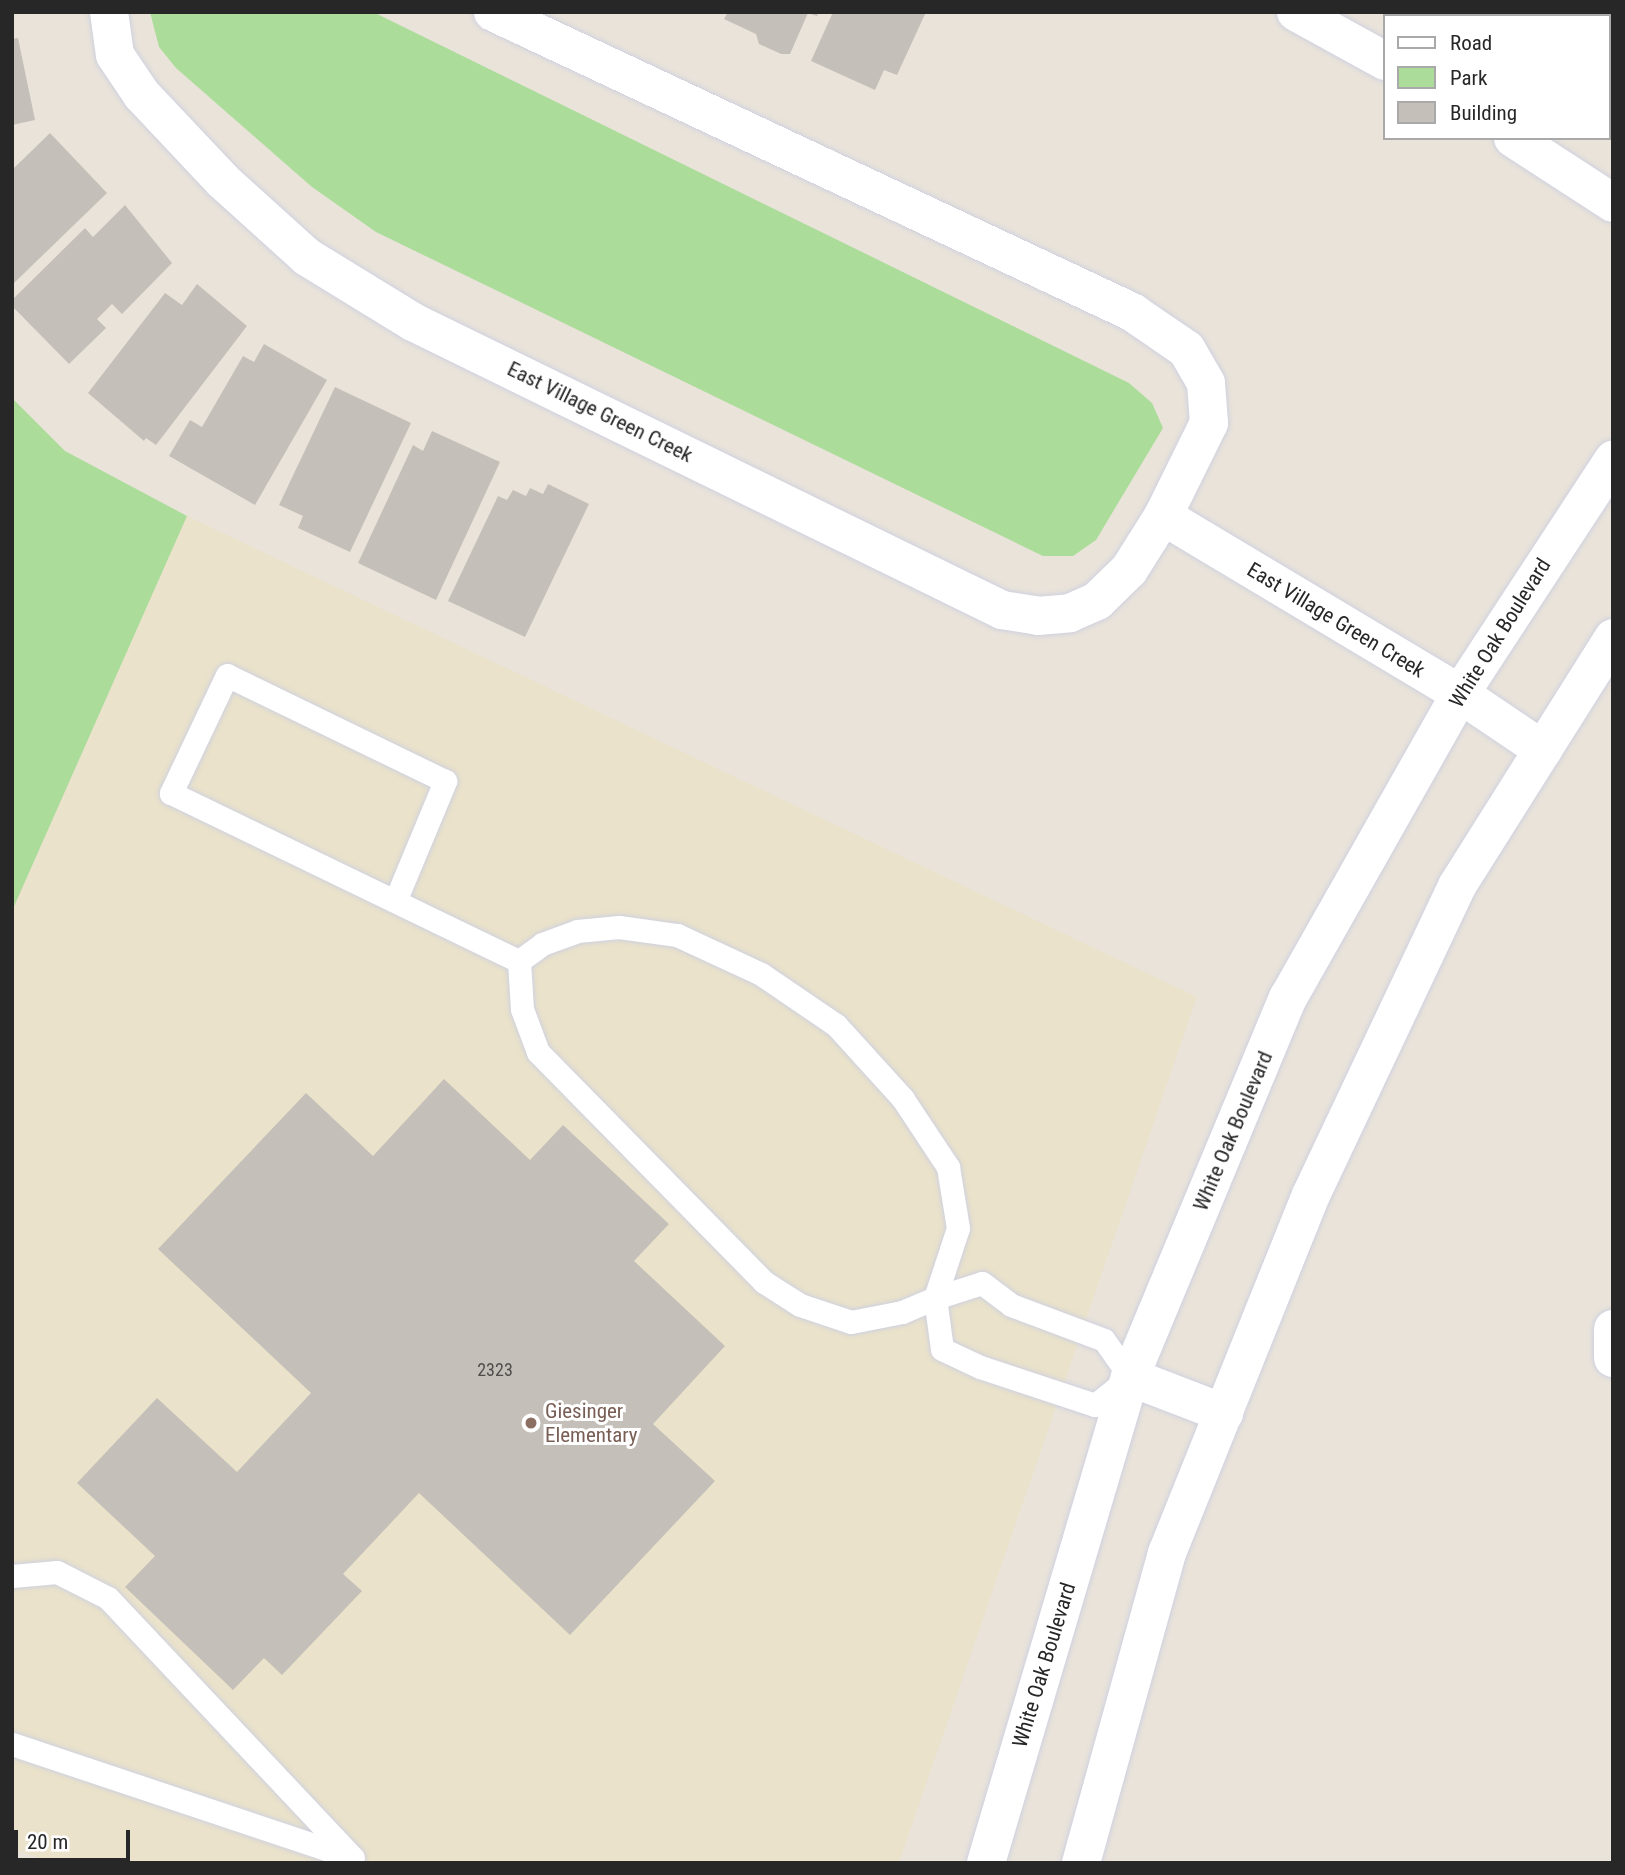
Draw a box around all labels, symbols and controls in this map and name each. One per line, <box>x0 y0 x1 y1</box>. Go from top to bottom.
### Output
legend <box>1384 14 1611 140</box>
text: Road <box>1450 31 1492 55</box>
text: Park <box>1450 66 1487 90</box>
text: Building <box>1450 101 1517 125</box>
street label: East Village Green Creek <box>503 356 697 468</box>
street label: White Oak Boulevard <box>1444 554 1556 712</box>
street label: East Village Green Creek <box>1243 557 1429 683</box>
street label: White Oak Boulevard <box>1188 1047 1278 1215</box>
house number: 2323 <box>477 1359 513 1381</box>
place label: Giesinger Elementary <box>545 1398 638 1448</box>
marker: Giesinger Elementary <box>523 1415 539 1431</box>
street label: White Oak Boulevard <box>1007 1580 1081 1750</box>
scale bar <box>18 1815 133 1859</box>
text: 20 m <box>27 1830 68 1854</box>

